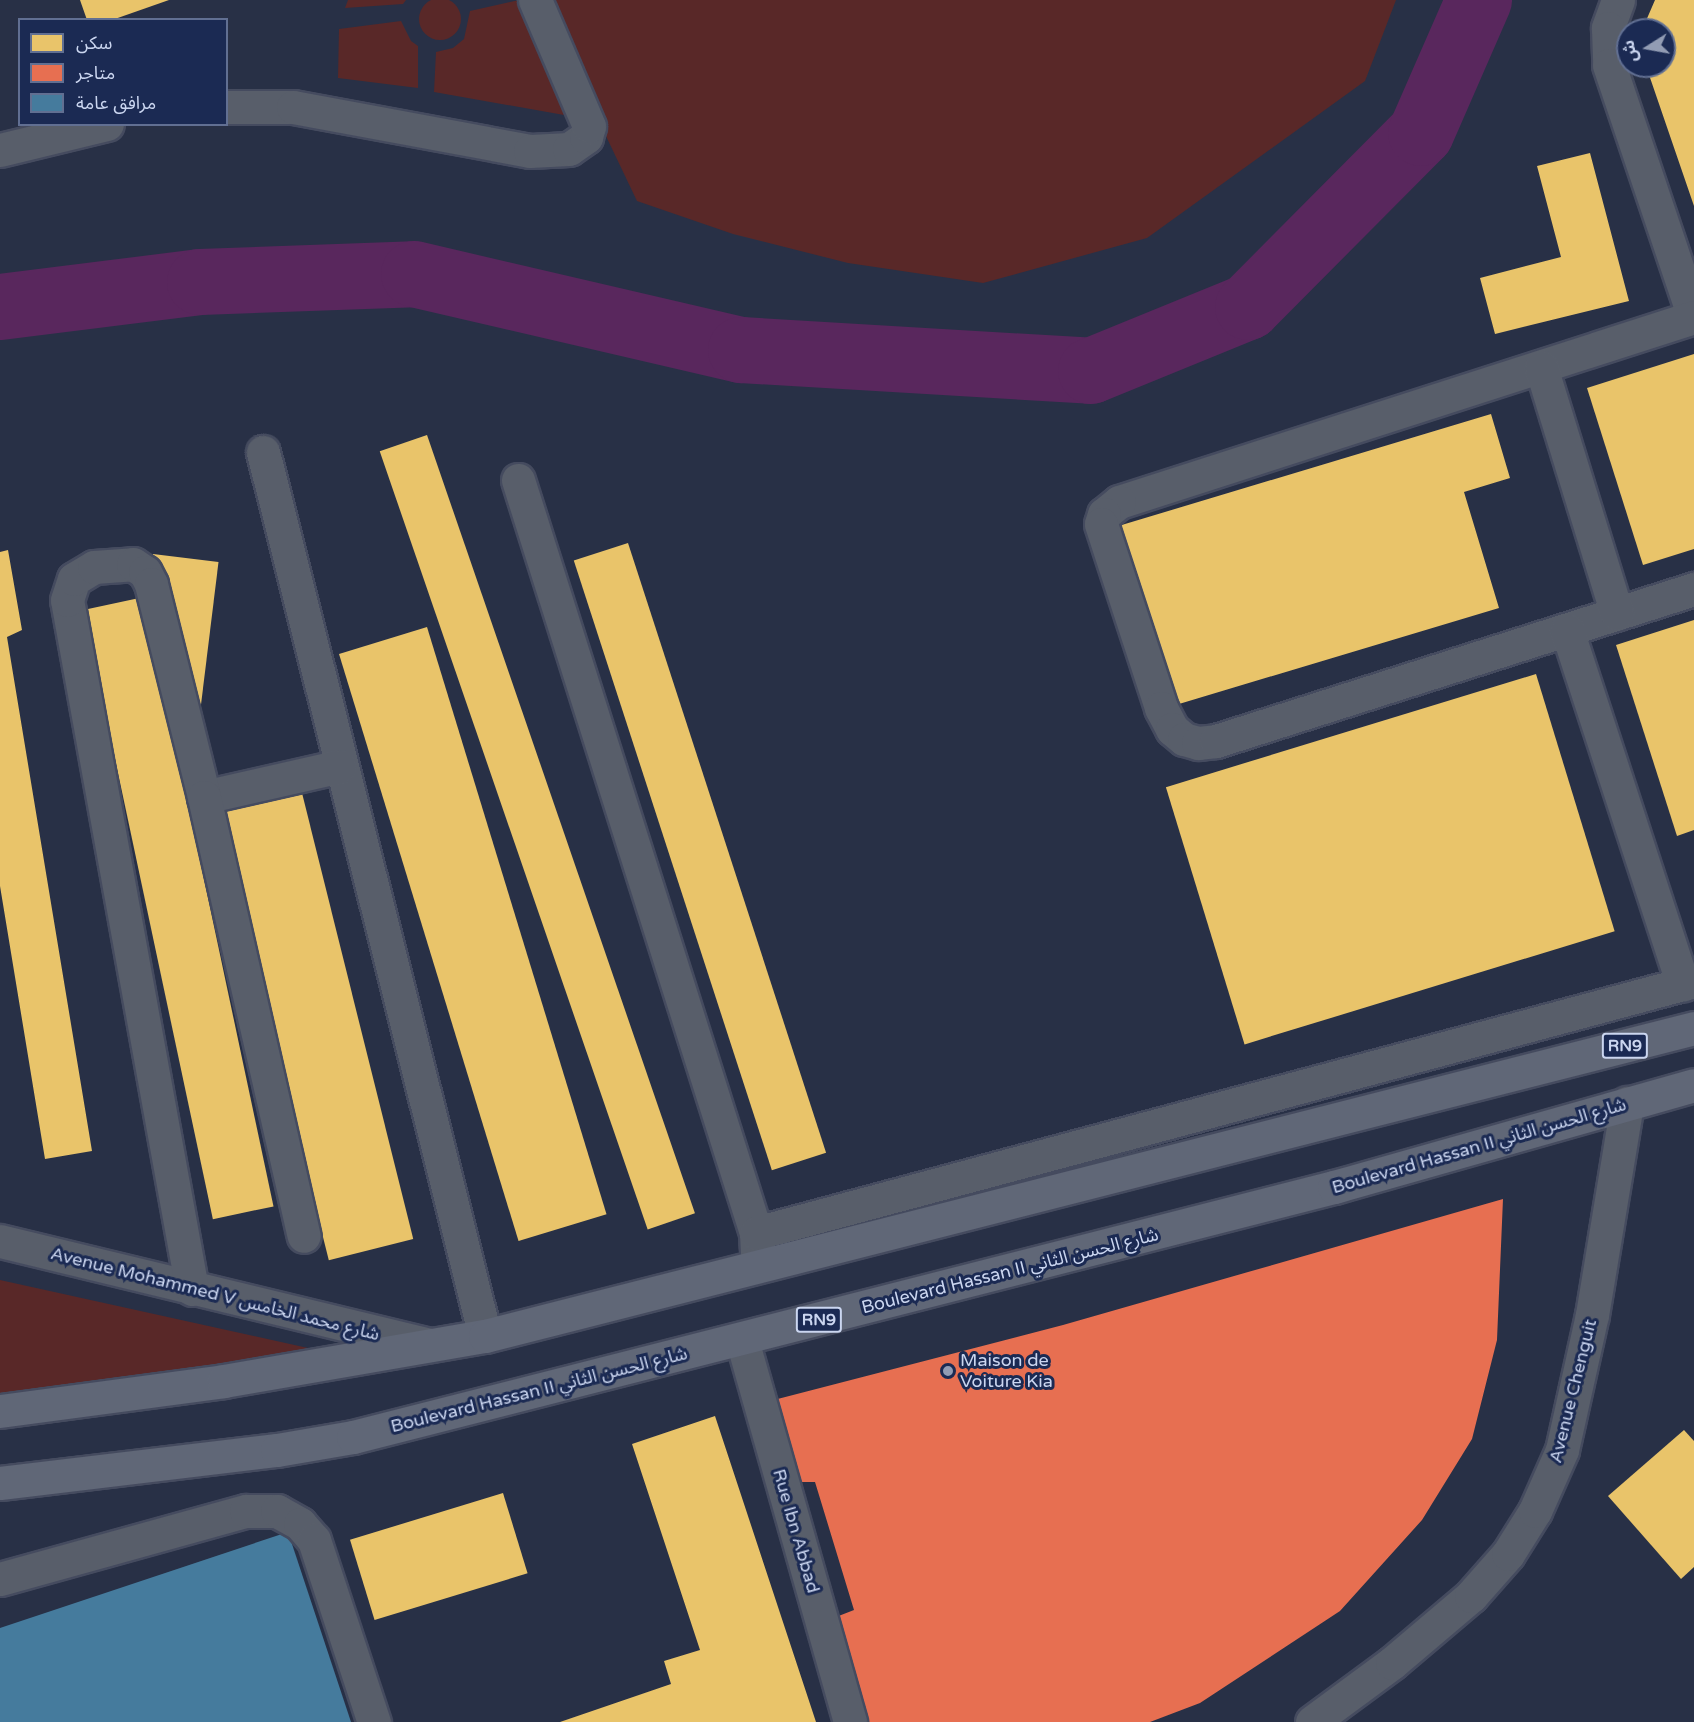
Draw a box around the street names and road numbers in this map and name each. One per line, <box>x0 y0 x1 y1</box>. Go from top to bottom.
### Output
road number: RN9 <box>1601 1033 1649 1059</box>
street label: Boulevard Hassan II شارع الحسن الثاني <box>1329 1094 1629 1198</box>
street label: Boulevard Hassan II شارع الحسن الثاني <box>859 1224 1161 1318</box>
street label: Avenue Mohammed V شارع محمد الخامس <box>48 1243 382 1345</box>
road number: RN9 <box>795 1307 843 1333</box>
street label: Avenue Chenguit <box>1545 1317 1601 1465</box>
street label: Boulevard Hassan II شارع الحسن الثاني <box>388 1343 690 1437</box>
street label: Rue Ibn Abbad <box>768 1466 824 1596</box>

